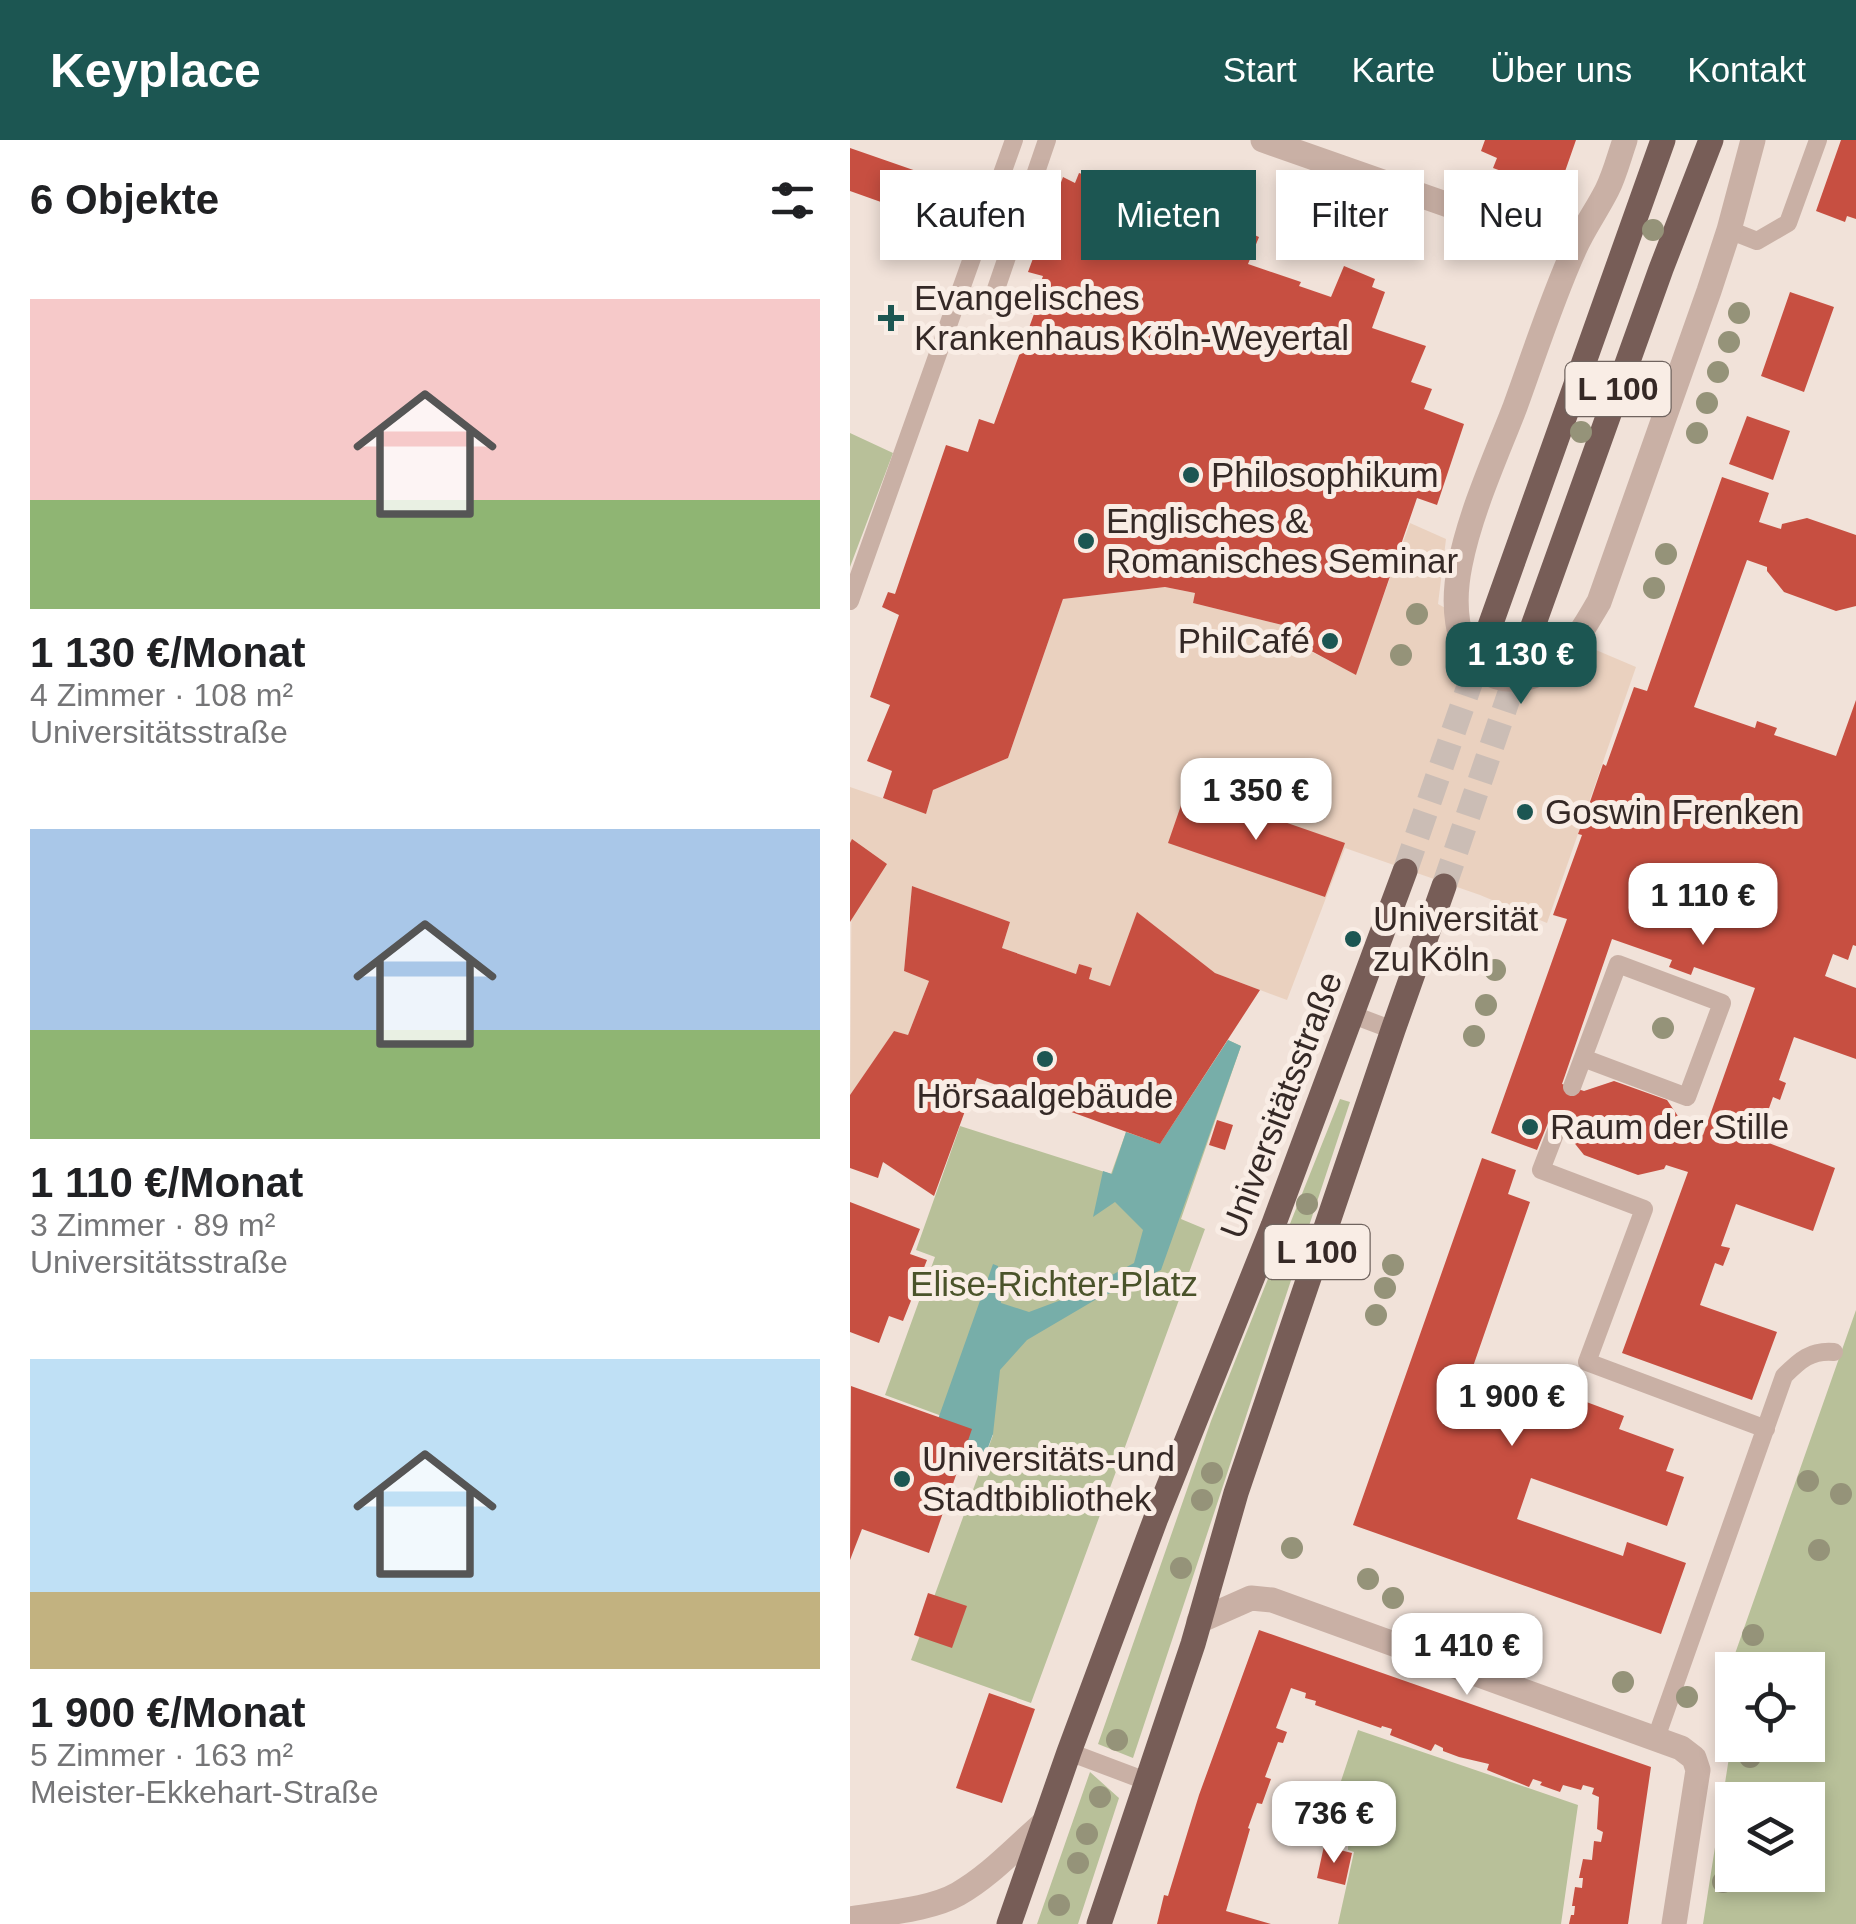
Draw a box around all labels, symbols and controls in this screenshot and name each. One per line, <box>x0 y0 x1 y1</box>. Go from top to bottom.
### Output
text: Keyplace <box>50 44 261 97</box>
text: Start <box>1223 50 1297 89</box>
text: Karte <box>1352 50 1435 89</box>
text: Über uns <box>1490 50 1632 89</box>
text: Kontakt <box>1687 50 1806 89</box>
chip: Kaufen <box>880 170 1061 260</box>
chip: Mieten <box>1081 170 1256 260</box>
chip: Filter <box>1276 170 1424 260</box>
chip: Neu <box>1444 170 1578 260</box>
icon: filters <box>765 173 820 228</box>
text: 6 Objekte <box>30 176 219 223</box>
place label: Evangelisches Krankenhaus Köln-Weyertal <box>914 278 1349 357</box>
marker: Evangelisches Krankenhaus Köln-Weyertal <box>878 305 904 331</box>
road number: L 100 <box>1566 362 1670 416</box>
icon: home <box>335 364 515 544</box>
place label: Philosophikum <box>1211 455 1439 494</box>
marker: Philosophikum <box>1180 464 1202 486</box>
place label: Englisches & Romanisches Seminar <box>1106 501 1458 580</box>
marker: Englisches & Romanisches Seminar <box>1075 530 1097 552</box>
place label: PhilCafé <box>1178 621 1310 660</box>
pin: 1 130 € <box>1429 622 1613 707</box>
text: 1 130 €/Monat <box>30 629 305 676</box>
marker: PhilCafé <box>1319 630 1341 652</box>
text: 1 130 € <box>1468 636 1574 672</box>
text: 4 Zimmer · 108 m² <box>30 677 293 713</box>
text: Universitätsstraße <box>30 714 288 750</box>
pin: 1 350 € <box>1164 758 1348 843</box>
text: 1 350 € <box>1203 772 1309 808</box>
place label: Goswin Frenken <box>1545 792 1800 831</box>
marker: Goswin Frenken <box>1514 801 1536 823</box>
pin: 1 110 € <box>1611 863 1795 948</box>
text: 1 110 € <box>1651 877 1756 913</box>
icon: home <box>335 894 515 1074</box>
place label: Universität zu Köln <box>1373 899 1539 978</box>
marker: Universität zu Köln <box>1342 928 1364 950</box>
street label: Universitätsstraße <box>1212 966 1349 1243</box>
marker: Hörsaalgebäude <box>1034 1048 1056 1070</box>
place label: Hörsaalgebäude <box>917 1076 1173 1115</box>
place label: Raum der Stille <box>1550 1107 1789 1146</box>
marker: Raum der Stille <box>1519 1116 1541 1138</box>
text: 1 110 €/Monat <box>30 1159 303 1206</box>
text: 3 Zimmer · 89 m² <box>30 1207 275 1243</box>
road number: L 100 <box>1264 1225 1370 1279</box>
text: Universitätsstraße <box>30 1244 288 1280</box>
park label: Elise-Richter-Platz <box>910 1264 1198 1303</box>
pin: 1 900 € <box>1420 1364 1604 1449</box>
text: 1 900 € <box>1459 1378 1565 1414</box>
icon: home <box>335 1424 515 1604</box>
place label: Universitäts-und Stadtbibliothek <box>922 1439 1175 1518</box>
marker: Universitäts-und Stadtbibliothek <box>891 1468 913 1490</box>
pin: 1 410 € <box>1375 1613 1559 1698</box>
text: 1 410 € <box>1414 1627 1520 1663</box>
map controls <box>1715 1652 1825 1892</box>
button: locate <box>1715 1652 1825 1762</box>
text: 1 900 €/Monat <box>30 1689 305 1736</box>
text: 5 Zimmer · 163 m² <box>30 1737 293 1773</box>
text: Meister-Ekkehart-Straße <box>30 1774 379 1810</box>
pin: 736 € <box>1264 1781 1404 1866</box>
button: layers <box>1715 1782 1825 1892</box>
text: 736 € <box>1294 1795 1374 1831</box>

